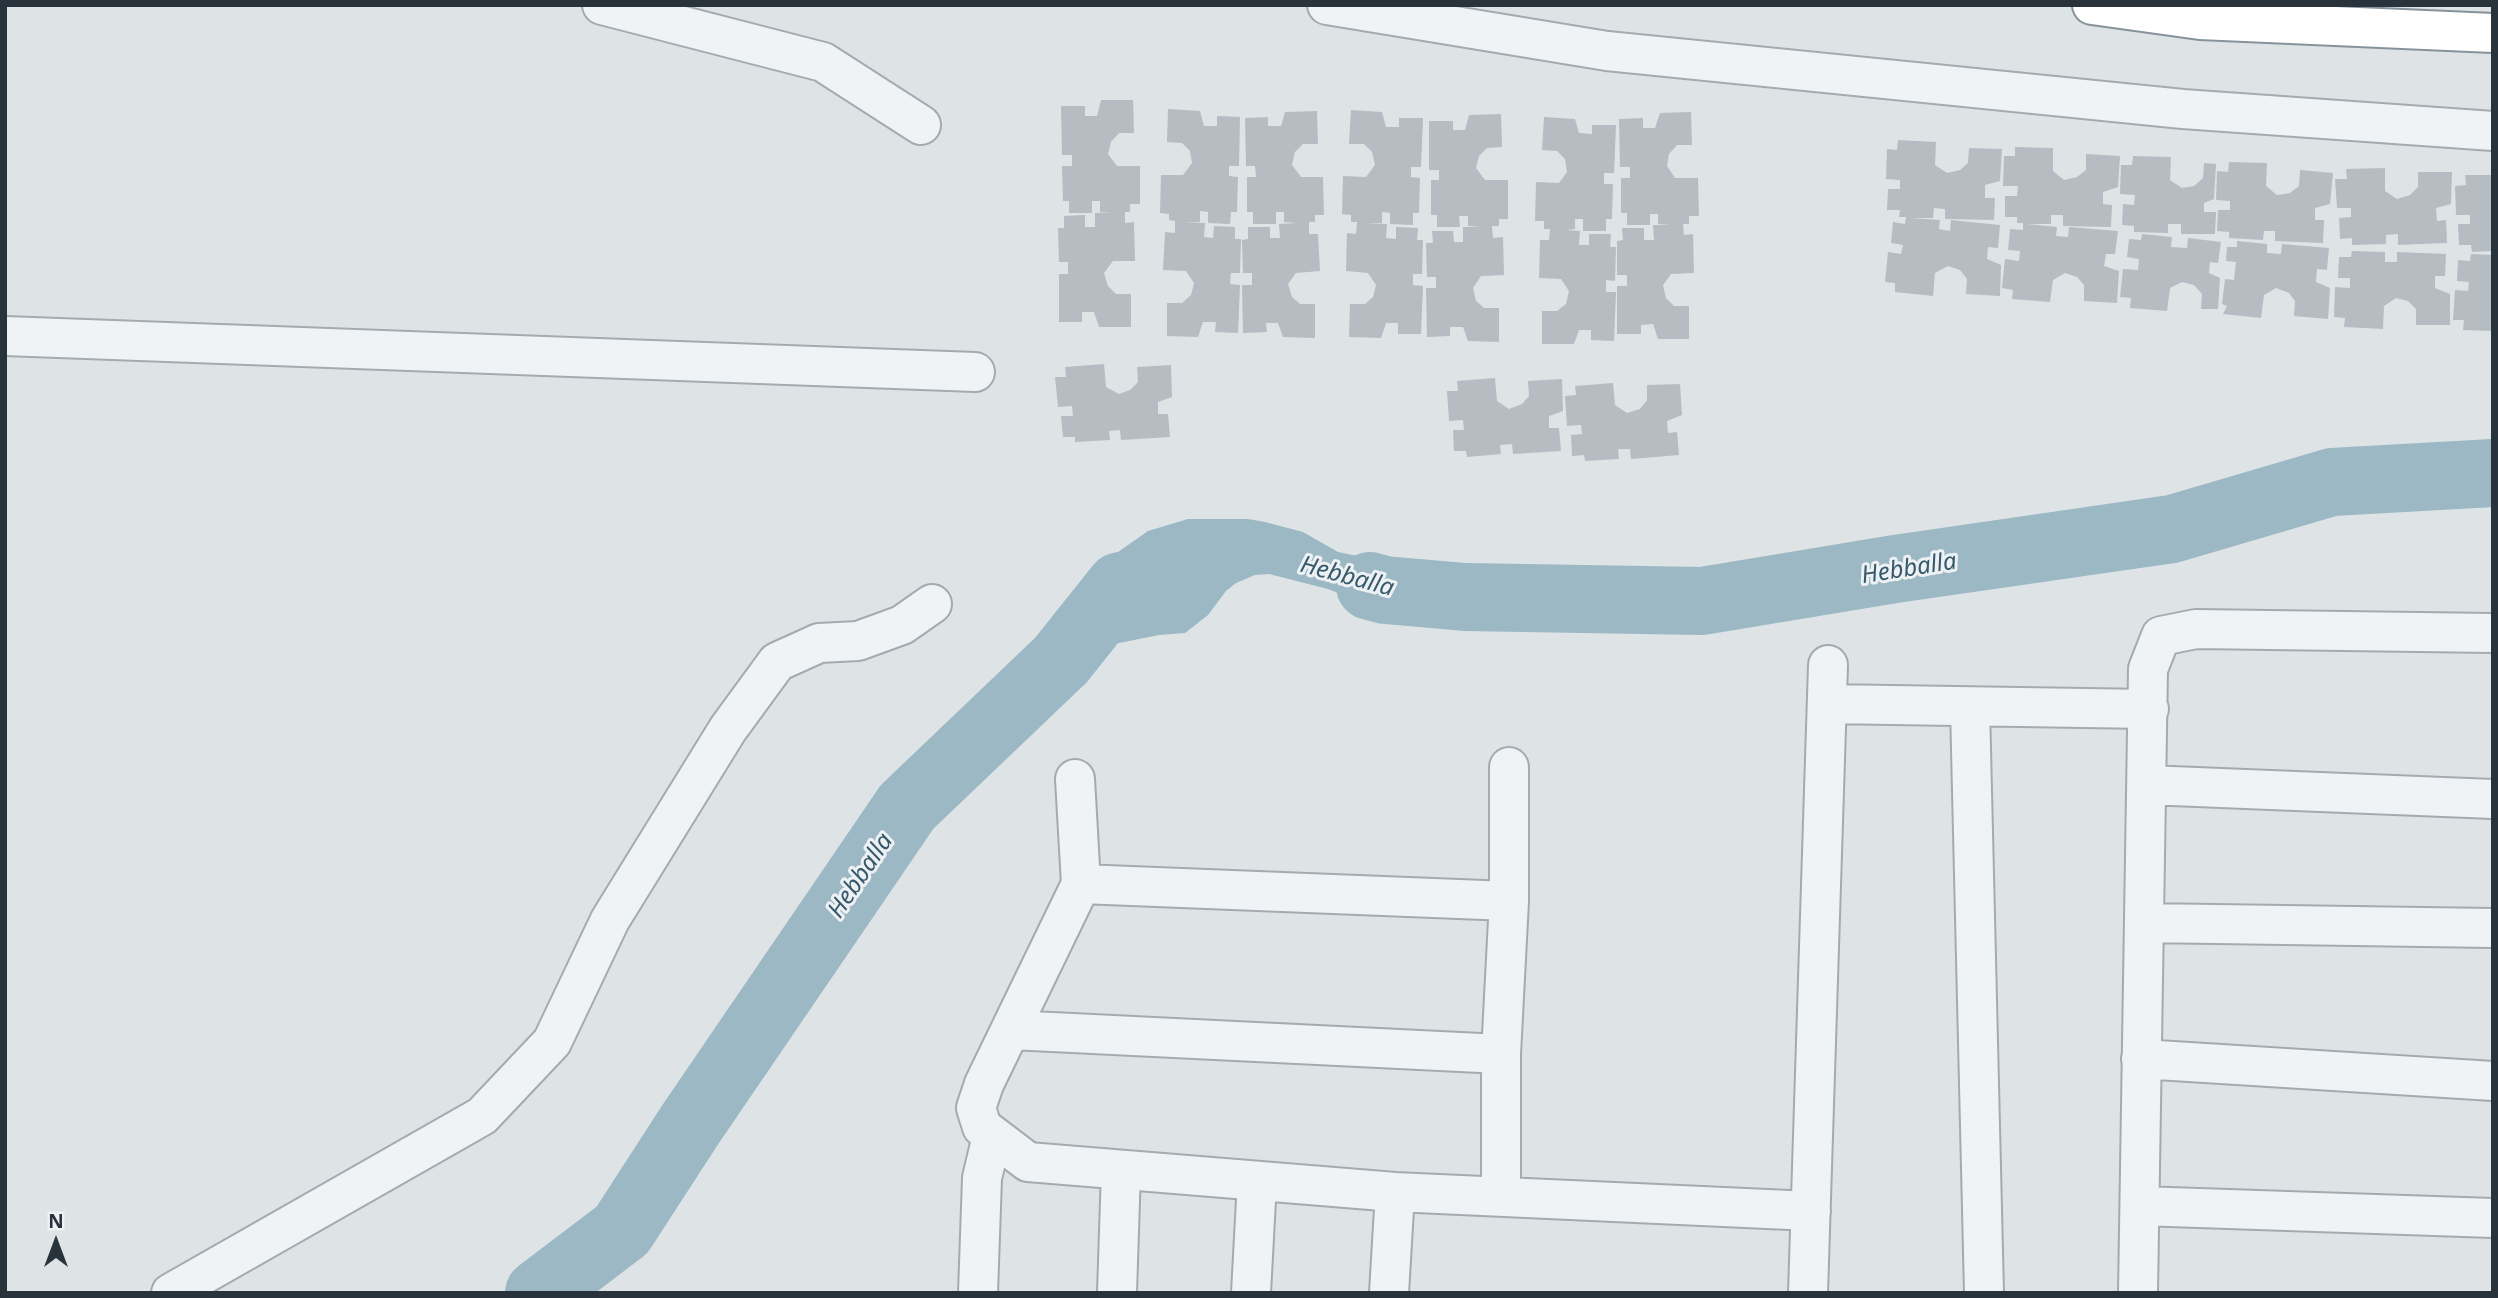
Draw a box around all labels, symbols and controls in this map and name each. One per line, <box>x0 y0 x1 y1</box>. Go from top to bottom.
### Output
water label: Hebballa <box>1859 547 1959 591</box>
water label: Hebballa <box>1297 551 1397 603</box>
water label: Hebballa <box>822 828 900 924</box>
north arrow <box>21 1207 91 1277</box>
text: N <box>48 1208 64 1234</box>

